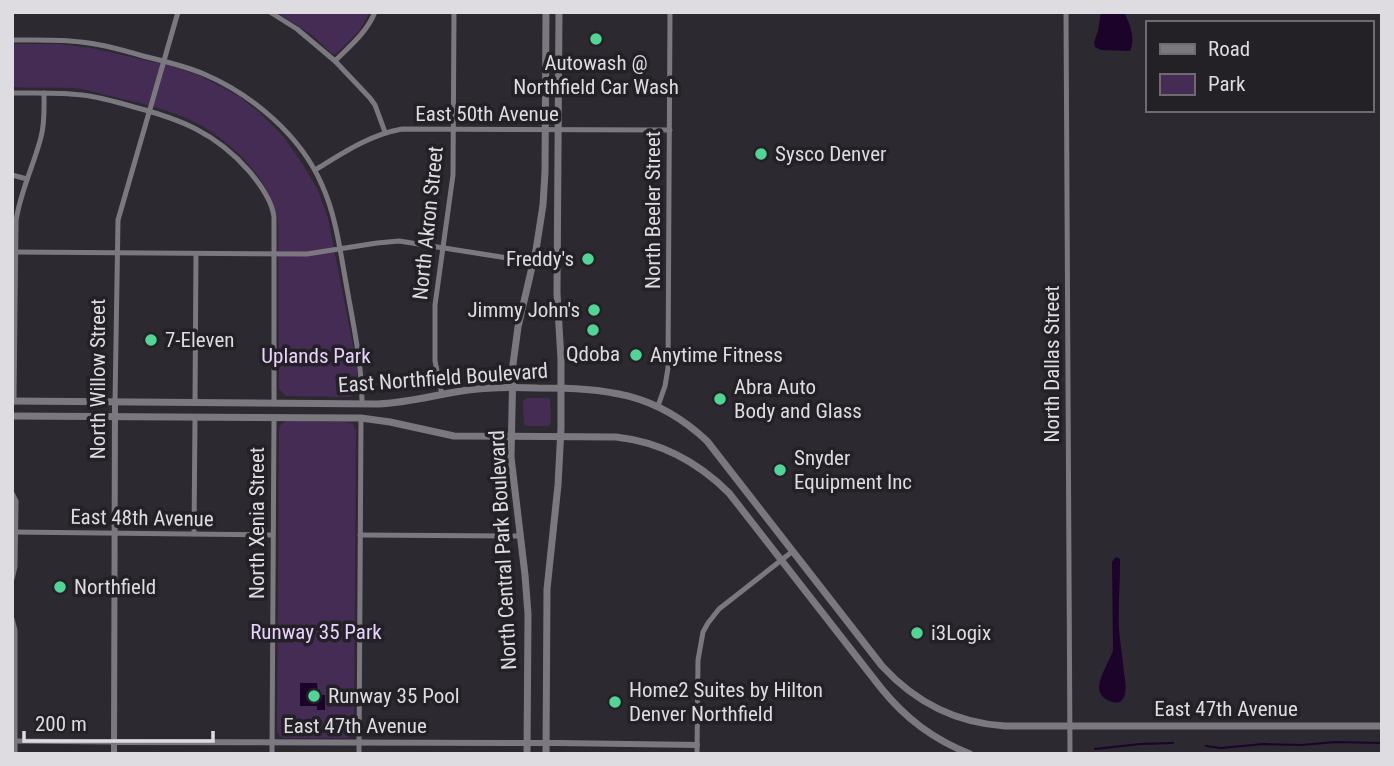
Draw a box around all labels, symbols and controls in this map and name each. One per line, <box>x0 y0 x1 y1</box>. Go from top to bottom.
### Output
legend <box>1146 21 1373 112</box>
marker: Autowash @ Northfield Car Wash <box>588 31 604 47</box>
text: Road <box>1208 37 1250 61</box>
place label: Autowash @ Northfield Car Wash <box>513 51 679 99</box>
text: Park <box>1208 72 1246 96</box>
street label: East 50th Avenue <box>415 102 559 126</box>
street label: North Beeler Street <box>641 131 665 289</box>
place label: Sysco Denver <box>775 142 886 166</box>
street label: North Akron Street <box>408 145 448 301</box>
marker: Sysco Denver <box>753 146 769 162</box>
place label: Freddy's <box>506 247 574 271</box>
marker: Freddy's <box>580 251 596 267</box>
street label: North Dallas Street <box>1040 286 1064 443</box>
place label: Jimmy John's <box>467 298 580 322</box>
street label: North Willow Street <box>86 299 110 459</box>
marker: Jimmy John's <box>586 302 602 318</box>
marker: Qdoba <box>585 322 601 338</box>
place label: 7-Eleven <box>165 328 234 352</box>
marker: 7-Eleven <box>143 332 159 348</box>
place label: Qdoba <box>566 342 620 366</box>
place label: Anytime Fitness <box>650 343 783 367</box>
park label: Uplands Park <box>261 344 371 368</box>
marker: Anytime Fitness <box>628 347 644 363</box>
street label: East Northfield Boulevard <box>337 359 549 397</box>
place label: Abra Auto Body and Glass <box>734 375 862 423</box>
marker: Abra Auto Body and Glass <box>712 391 728 407</box>
street label: North Central Park Boulevard <box>485 430 521 670</box>
place label: Snyder Equipment Inc <box>794 446 912 494</box>
street label: North Xenia Street <box>245 447 269 599</box>
marker: Snyder Equipment Inc <box>772 462 788 478</box>
street label: East 48th Avenue <box>70 505 214 531</box>
place label: Northfield <box>74 575 156 599</box>
marker: Northfield <box>52 579 68 595</box>
park label: Runway 35 Park <box>250 620 382 644</box>
place label: i3Logix <box>931 621 991 645</box>
marker: i3Logix <box>909 625 925 641</box>
place label: Home2 Suites by Hilton Denver Northfield <box>629 678 823 726</box>
place label: Runway 35 Pool <box>328 684 460 708</box>
marker: Runway 35 Pool <box>306 688 322 704</box>
marker: Home2 Suites by Hilton Denver Northfield <box>607 694 623 710</box>
street label: East 47th Avenue <box>1154 697 1298 721</box>
scale bar <box>24 700 214 744</box>
text: 200 m <box>35 712 87 736</box>
street label: East 47th Avenue <box>283 714 427 738</box>

